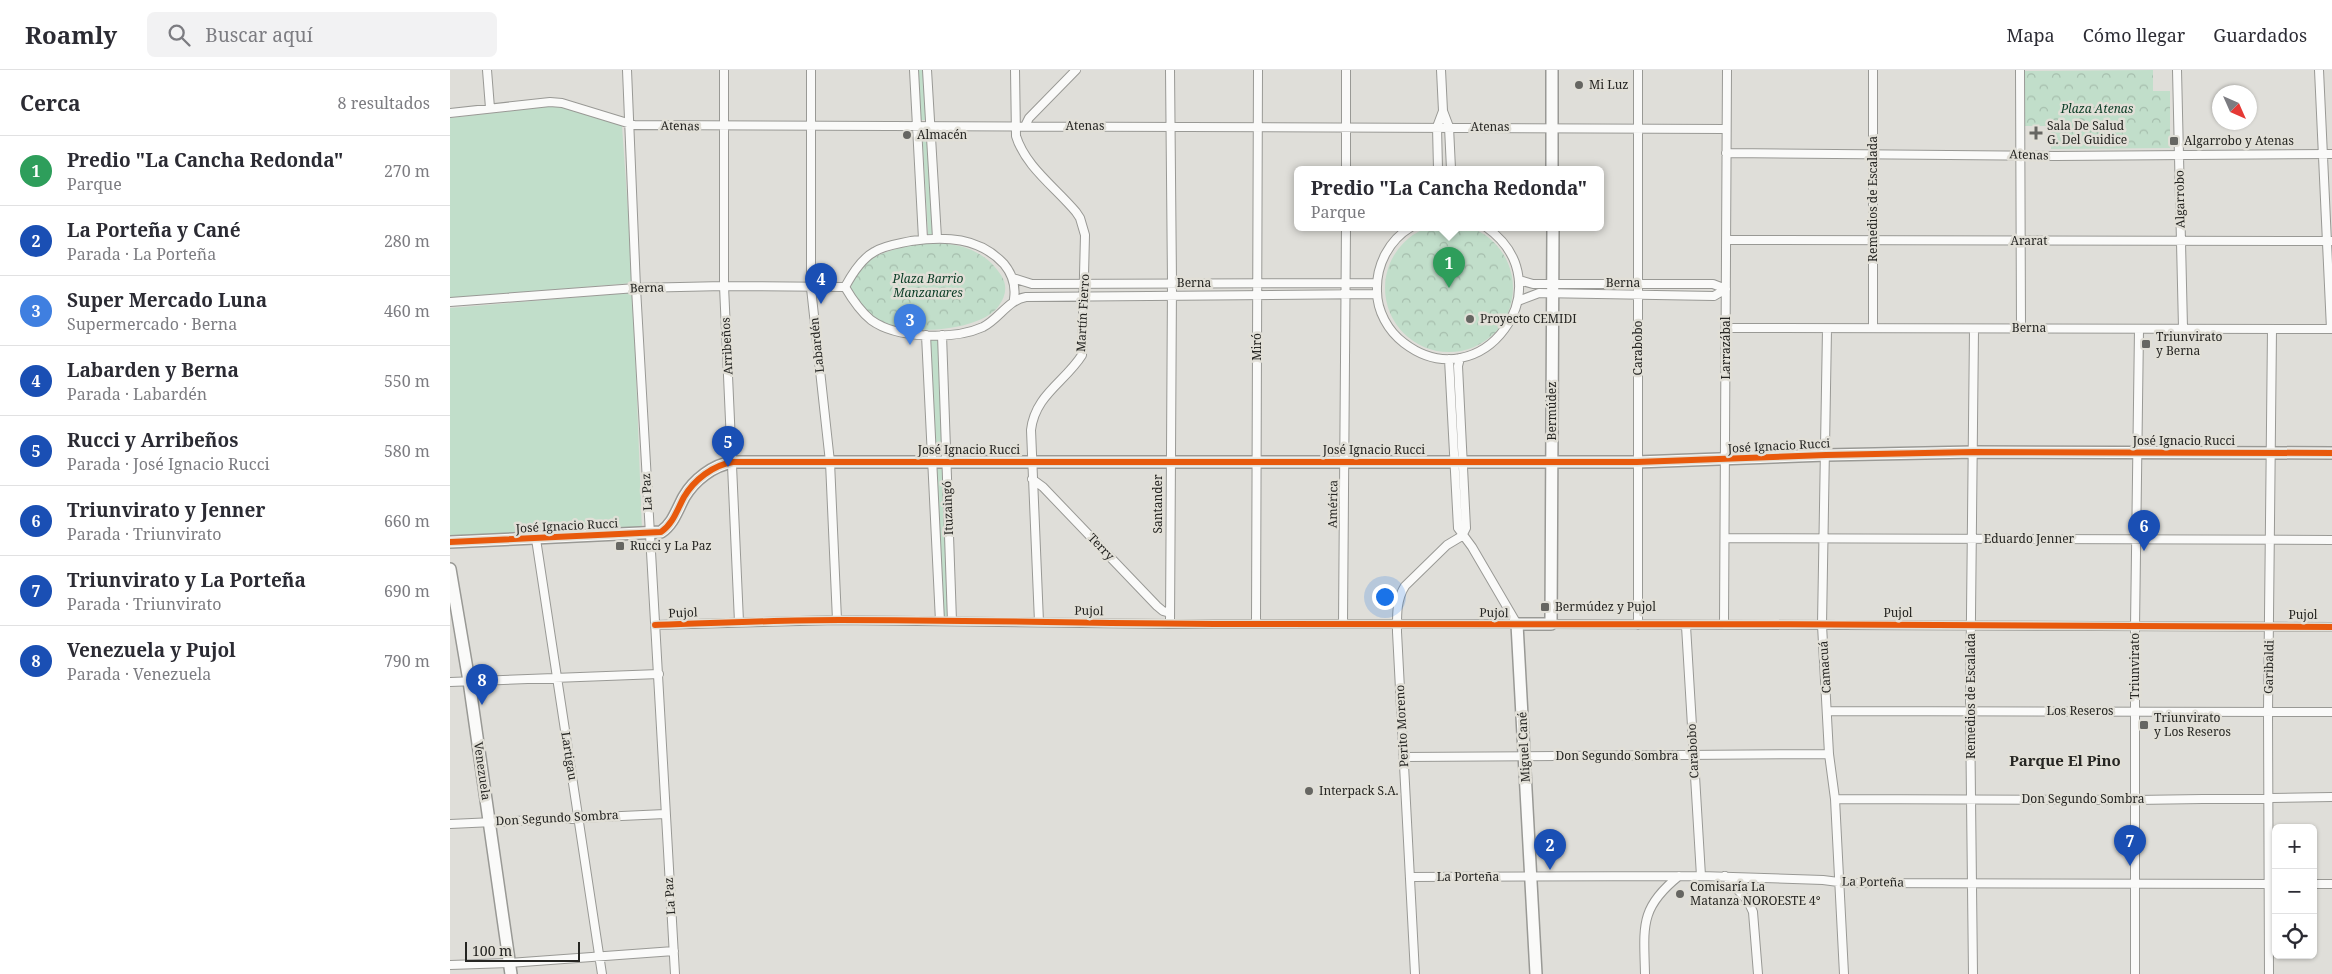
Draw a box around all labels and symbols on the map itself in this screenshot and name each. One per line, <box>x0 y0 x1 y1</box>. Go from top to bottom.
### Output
place label: Mi Luz <box>1589 76 1628 93</box>
marker: Mi Luz <box>1573 79 1585 91</box>
north arrow <box>2212 85 2257 130</box>
park label: Plaza Atenas <box>2060 100 2134 117</box>
street label: Atenas <box>660 117 700 134</box>
street label: Atenas <box>1065 117 1105 134</box>
place label: Sala De Salud G. Del Guidice <box>2047 117 2127 148</box>
street label: Atenas <box>1470 118 1510 135</box>
place label: Almacén <box>917 126 968 143</box>
marker: Sala De Salud G. Del Guidice <box>2029 126 2043 140</box>
marker: Almacén <box>901 129 913 141</box>
place label: Algarrobo y Atenas <box>2184 132 2294 149</box>
marker: Algarrobo y Atenas <box>2168 135 2180 147</box>
street label: Remedios de Escalada <box>1864 136 1881 262</box>
street label: Atenas <box>2009 145 2049 164</box>
street label: Algarrobo <box>2170 170 2189 228</box>
street label: Ararat <box>2010 232 2048 249</box>
pin: 1 <box>1433 247 1465 288</box>
pin: 4 <box>805 263 837 304</box>
park label: Plaza Barrio Manzanares <box>892 270 964 301</box>
street label: Martín Fierro <box>1072 273 1093 352</box>
street label: Berna <box>1177 274 1211 291</box>
street label: Berna <box>1606 274 1640 291</box>
street label: Berna <box>629 278 665 297</box>
pin: 3 <box>894 304 926 345</box>
place label: Proyecto CEMIDI <box>1480 310 1577 327</box>
marker: Proyecto CEMIDI <box>1464 313 1476 325</box>
street label: Labardén <box>805 316 828 374</box>
street label: Larrazábal <box>1717 316 1734 379</box>
street label: Arribeños <box>717 317 736 375</box>
street label: Berna <box>2012 319 2046 336</box>
street label: Carabobo <box>1629 320 1646 375</box>
place label: Triunvirato y Berna <box>2156 328 2222 359</box>
street label: Miró <box>1248 333 1265 361</box>
marker: Triunvirato y Berna <box>2140 338 2152 350</box>
street label: Bermúdez <box>1543 382 1560 440</box>
pin: 5 <box>712 426 744 467</box>
street label: José Ignacio Rucci <box>2132 432 2235 449</box>
street label: José Ignacio Rucci <box>1726 434 1831 457</box>
street label: José Ignacio Rucci <box>917 441 1020 458</box>
street label: José Ignacio Rucci <box>1322 441 1425 458</box>
street label: La Paz <box>637 473 656 511</box>
street label: Santander <box>1149 474 1166 534</box>
street label: América <box>1324 479 1341 528</box>
street label: Ituzaingó <box>938 481 957 535</box>
pin: 6 <box>2128 510 2160 551</box>
street label: José Ignacio Rucci <box>514 514 619 537</box>
street label: Terry <box>1084 530 1118 564</box>
street label: Eduardo Jenner <box>1984 530 2075 547</box>
place label: Rucci y La Paz <box>630 537 712 554</box>
marker: Rucci y La Paz <box>614 540 626 552</box>
your location <box>1372 584 1398 610</box>
place label: Bermúdez y Pujol <box>1555 598 1656 615</box>
marker: Bermúdez y Pujol <box>1539 601 1551 613</box>
street label: Pujol <box>1074 602 1104 619</box>
street label: Pujol <box>668 603 698 622</box>
street label: Pujol <box>1479 604 1509 621</box>
street label: Pujol <box>1883 604 1913 621</box>
street label: Pujol <box>2288 606 2318 623</box>
street label: Remedios de Escalada <box>1962 633 1979 759</box>
street label: Triunvirato <box>2126 633 2143 699</box>
street label: Camacuá <box>1814 640 1835 694</box>
street label: Garibaldi <box>2260 640 2277 694</box>
pin: 8 <box>466 664 498 705</box>
street label: Perito Moreno <box>1391 684 1412 768</box>
street label: Los Reseros <box>2046 702 2114 719</box>
place label: Triunvirato y Los Reseros <box>2154 709 2231 740</box>
street label: Miguel Cané <box>1513 711 1534 783</box>
marker: Triunvirato y Los Reseros <box>2138 719 2150 731</box>
street label: Carabobo <box>1683 723 1702 779</box>
street label: Lartigau <box>557 731 582 782</box>
street label: Venezuela <box>470 741 495 801</box>
street label: Don Segundo Sombra <box>1555 747 1679 764</box>
district label: Parque El Pino <box>2009 750 2121 770</box>
place label: Interpack S.A. <box>1319 782 1399 799</box>
marker: Interpack S.A. <box>1303 785 1315 797</box>
street label: Don Segundo Sombra <box>2021 790 2145 807</box>
street label: Don Segundo Sombra <box>495 806 619 829</box>
pin: 7 <box>2114 825 2146 866</box>
pin: 2 <box>1534 829 1566 870</box>
street label: La Porteña <box>1437 868 1499 885</box>
street label: La Porteña <box>1842 872 1905 891</box>
street label: La Paz <box>660 877 679 915</box>
place label: Comisaría La Matanza NOROESTE 4° <box>1690 878 1821 909</box>
marker: Comisaría La Matanza NOROESTE 4° <box>1674 888 1686 900</box>
scale bar <box>465 939 580 962</box>

